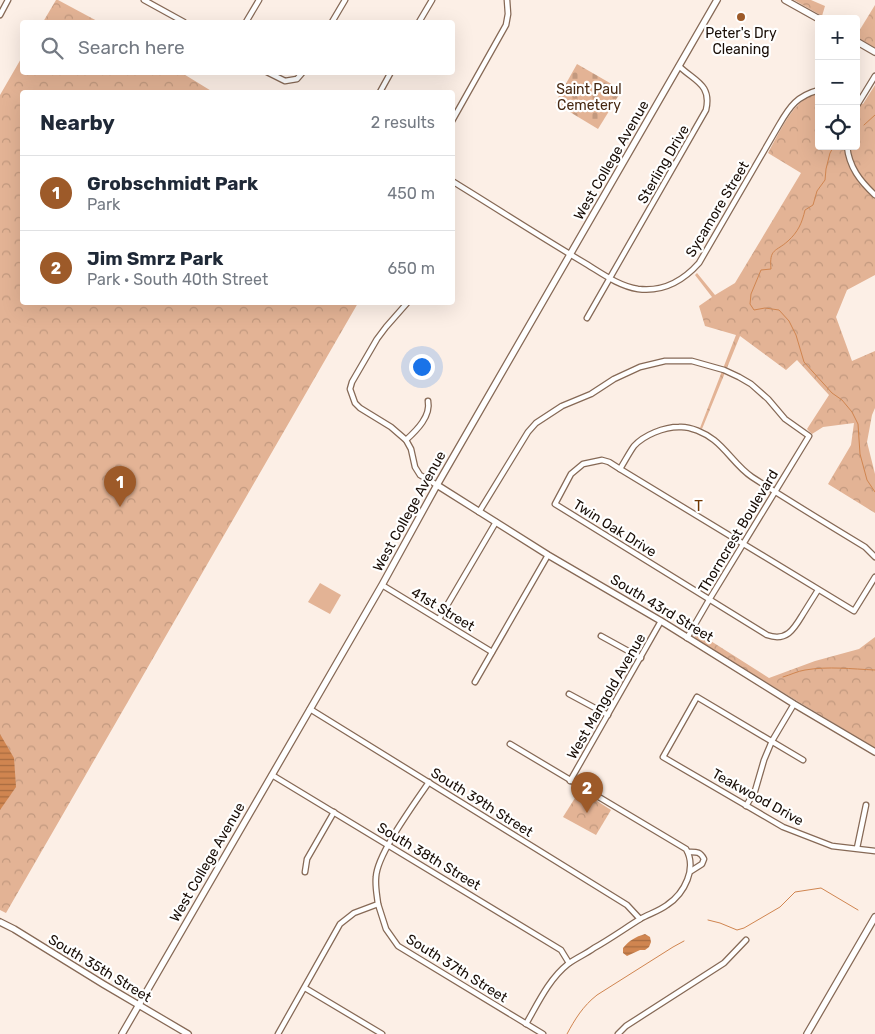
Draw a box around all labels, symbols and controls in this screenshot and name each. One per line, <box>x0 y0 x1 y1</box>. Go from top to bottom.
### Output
marker: Peter's Dry Cleaning <box>735 11 747 23</box>
map controls <box>815 15 860 150</box>
button: + <box>815 15 860 60</box>
search box <box>20 20 455 75</box>
place label: Peter's Dry Cleaning <box>705 25 777 58</box>
icon: search <box>38 34 66 62</box>
text: Search here <box>78 36 185 59</box>
button: − <box>815 60 860 105</box>
park label: Saint Paul Cemetery <box>556 81 622 114</box>
street label: West College Avenue <box>570 97 653 223</box>
button: locate <box>815 105 860 150</box>
text: Nearby <box>40 110 115 135</box>
text: 2 results <box>371 113 435 132</box>
street label: Sterling Drive <box>634 122 693 207</box>
street label: Sycamore Street <box>682 158 753 260</box>
text: Grobschmidt Park <box>87 172 258 195</box>
text: 1 <box>52 184 60 203</box>
text: 450 m <box>387 184 435 203</box>
text: Park <box>87 195 120 214</box>
text: Jim Smrz Park <box>87 247 223 270</box>
text: 2 <box>51 259 61 278</box>
text: 650 m <box>388 259 435 278</box>
text: Park · South 40th Street <box>87 270 268 289</box>
your location <box>409 354 435 380</box>
street label: West College Avenue <box>369 448 450 574</box>
pin: 1 <box>104 466 136 507</box>
street label: Thorncrest Boulevard <box>695 467 782 596</box>
street label: Twin Oak Drive <box>570 496 660 561</box>
district label: T <box>694 497 704 515</box>
street label: South 43rd Street <box>607 571 717 646</box>
street label: 41st Street <box>408 584 478 635</box>
street label: West Mangold Avenue <box>563 630 649 762</box>
street label: South 39th Street <box>428 764 536 841</box>
street label: Teakwood Drive <box>709 765 807 830</box>
pin: 2 <box>571 772 603 813</box>
street label: West College Avenue <box>166 799 249 925</box>
street label: South 38th Street <box>374 819 484 894</box>
street label: South 37th Street <box>403 930 511 1007</box>
street label: South 35th Street <box>45 931 155 1006</box>

